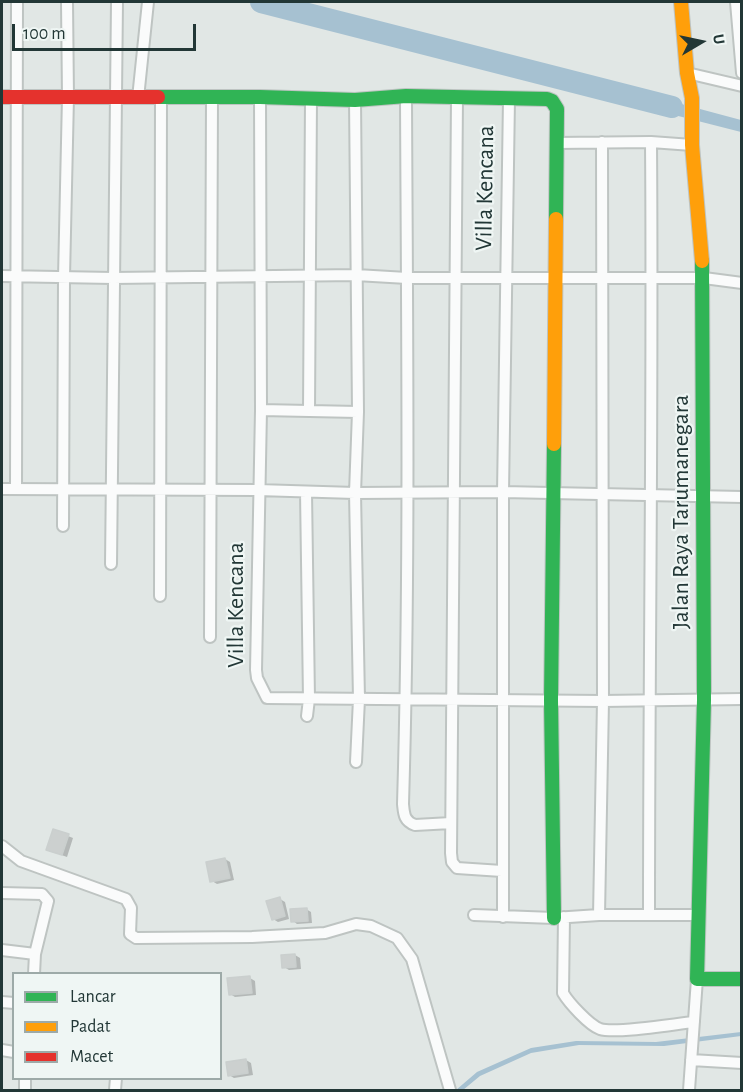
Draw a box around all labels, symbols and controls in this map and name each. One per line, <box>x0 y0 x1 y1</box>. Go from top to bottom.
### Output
scale bar <box>15 12 200 50</box>
north arrow <box>671 12 731 72</box>
text: 100 m <box>23 25 66 43</box>
text: U <box>710 33 727 45</box>
street label: Villa Kencana <box>470 125 500 251</box>
street label: Jalan Raya Tarumanegara <box>667 395 695 629</box>
street label: Villa Kencana <box>222 542 250 668</box>
legend <box>12 972 222 1080</box>
text: Lancar <box>70 988 116 1006</box>
text: Padat <box>70 1018 111 1036</box>
text: Macet <box>70 1048 113 1066</box>

